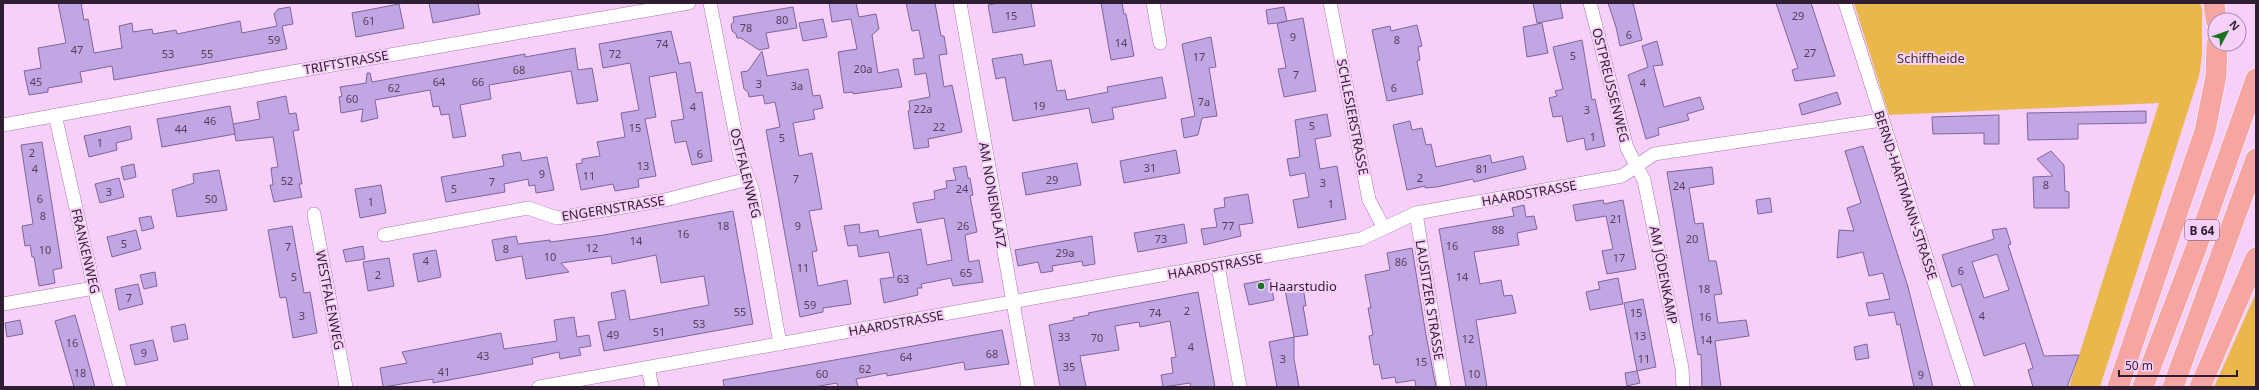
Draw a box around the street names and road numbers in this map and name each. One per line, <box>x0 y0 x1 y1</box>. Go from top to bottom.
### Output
street label: OSTPREUSSENWEG <box>1588 26 1634 144</box>
street label: TRIFTSTRASSE <box>302 46 390 78</box>
street label: SCHLESIERSTRASSE <box>1333 57 1373 177</box>
street label: BERND-HARTMANN-STRASSE <box>1870 108 1942 282</box>
street label: OSTFALENWEG <box>726 126 766 220</box>
street label: AM NONENPLATZ <box>975 141 1011 249</box>
street label: HAARDSTRASSE <box>1480 176 1578 210</box>
street label: ENGERNSTRASSE <box>560 191 666 225</box>
street label: FRANKENWEG <box>67 207 105 295</box>
road number: B 64 <box>2185 220 2219 240</box>
street label: AM JÖDENKAMP <box>1646 224 1682 326</box>
street label: LAUSITZER STRASSE <box>1412 238 1448 362</box>
street label: WESTFALENWEG <box>312 249 348 351</box>
street label: HAARDSTRASSE <box>1166 249 1264 283</box>
street label: HAARDSTRASSE <box>847 306 945 340</box>

